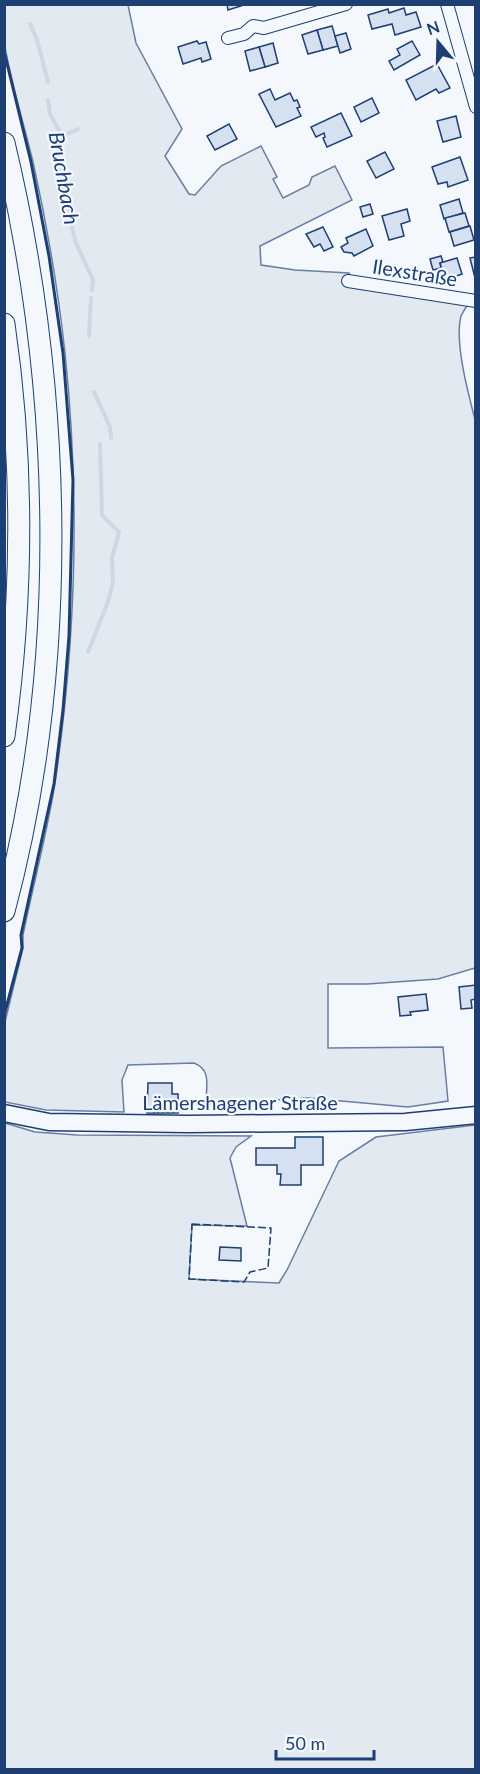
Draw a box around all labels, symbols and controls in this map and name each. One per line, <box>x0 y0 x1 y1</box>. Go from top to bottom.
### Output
north arrow <box>408 12 468 72</box>
text: N <box>424 16 442 38</box>
water label: Bruchbach <box>45 130 85 226</box>
street label: Ilexstraße <box>371 253 459 291</box>
street label: Lämershagener Straße <box>142 1090 338 1114</box>
scale bar <box>276 1723 374 1761</box>
text: 50 m <box>285 1732 325 1754</box>

